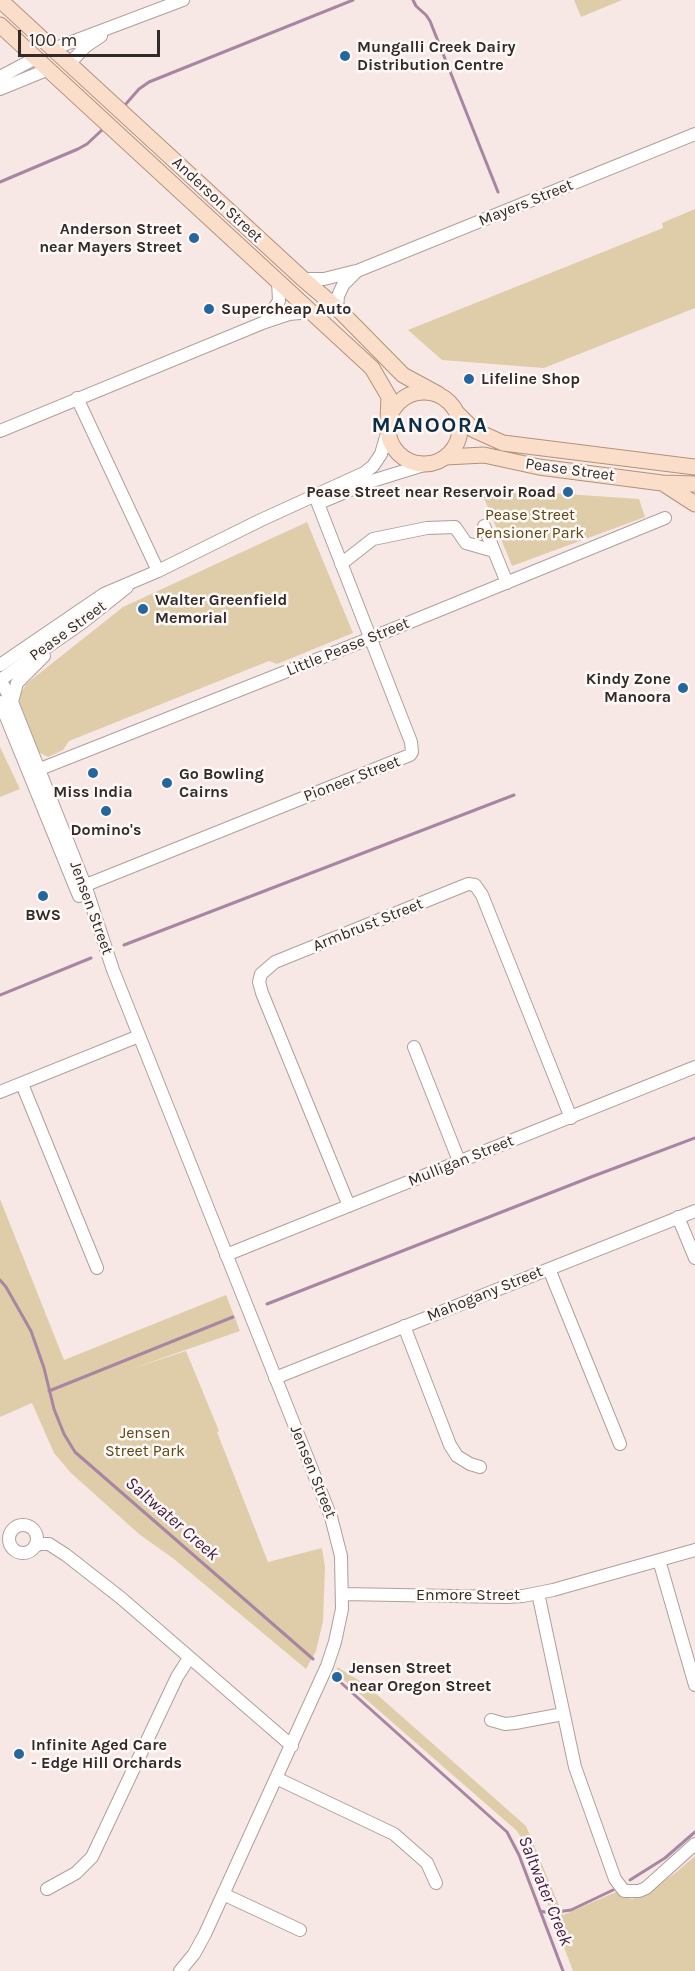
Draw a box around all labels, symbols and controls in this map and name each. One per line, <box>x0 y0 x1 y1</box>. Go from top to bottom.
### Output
scale bar <box>21 18 164 56</box>
text: 100 m <box>29 29 77 51</box>
place label: Mungalli Creek Dairy Distribution Centre <box>357 37 516 75</box>
marker: Mungalli Creek Dairy Distribution Centre <box>338 49 352 63</box>
street label: Anderson Street <box>168 153 266 247</box>
street label: Mayers Street <box>476 175 576 231</box>
place label: Anderson Street near Mayers Street <box>39 219 182 257</box>
marker: Anderson Street near Mayers Street <box>187 231 201 245</box>
place label: Supercheap Auto <box>221 299 351 319</box>
marker: Supercheap Auto <box>202 302 216 316</box>
place label: Lifeline Shop <box>481 369 580 389</box>
marker: Lifeline Shop <box>462 372 476 386</box>
district label: MANOORA <box>371 413 489 439</box>
street label: Pease Street <box>524 454 616 486</box>
place label: Pease Street near Reservoir Road <box>306 482 556 502</box>
marker: Pease Street near Reservoir Road <box>561 485 575 499</box>
park label: Pease Street Pensioner Park <box>476 505 584 543</box>
place label: Walter Greenfield Memorial <box>155 590 287 628</box>
street label: Pease Street <box>26 597 110 665</box>
marker: Walter Greenfield Memorial <box>136 602 150 616</box>
street label: Little Pease Street <box>284 614 412 680</box>
place label: Kindy Zone Manoora <box>586 669 671 707</box>
marker: Kindy Zone Manoora <box>676 681 690 695</box>
street label: Pioneer Street <box>301 752 403 806</box>
place label: Go Bowling Cairns <box>179 764 264 802</box>
marker: Miss India <box>86 766 100 780</box>
marker: Go Bowling Cairns <box>160 776 174 790</box>
place label: Miss India <box>53 782 133 802</box>
marker: Domino's <box>99 804 113 818</box>
place label: Domino's <box>71 820 141 840</box>
street label: Jensen Street <box>65 859 117 957</box>
marker: BWS <box>36 889 50 903</box>
street label: Armbrust Street <box>310 894 426 956</box>
place label: BWS <box>25 905 61 925</box>
street label: Mulligan Street <box>405 1131 517 1191</box>
street label: Mahogany Street <box>424 1262 546 1326</box>
park label: Jensen Street Park <box>105 1423 185 1461</box>
street label: Jensen Street <box>286 1423 340 1521</box>
water label: Saltwater Creek <box>121 1473 223 1565</box>
street label: Enmore Street <box>416 1585 520 1605</box>
place label: Jensen Street near Oregon Street <box>349 1658 491 1696</box>
marker: Jensen Street near Oregon Street <box>330 1670 344 1684</box>
place label: Infinite Aged Care - Edge Hill Orchards <box>31 1735 182 1773</box>
marker: Infinite Aged Care - Edge Hill Orchards <box>12 1747 26 1761</box>
water label: Saltwater Creek <box>513 1833 577 1949</box>

